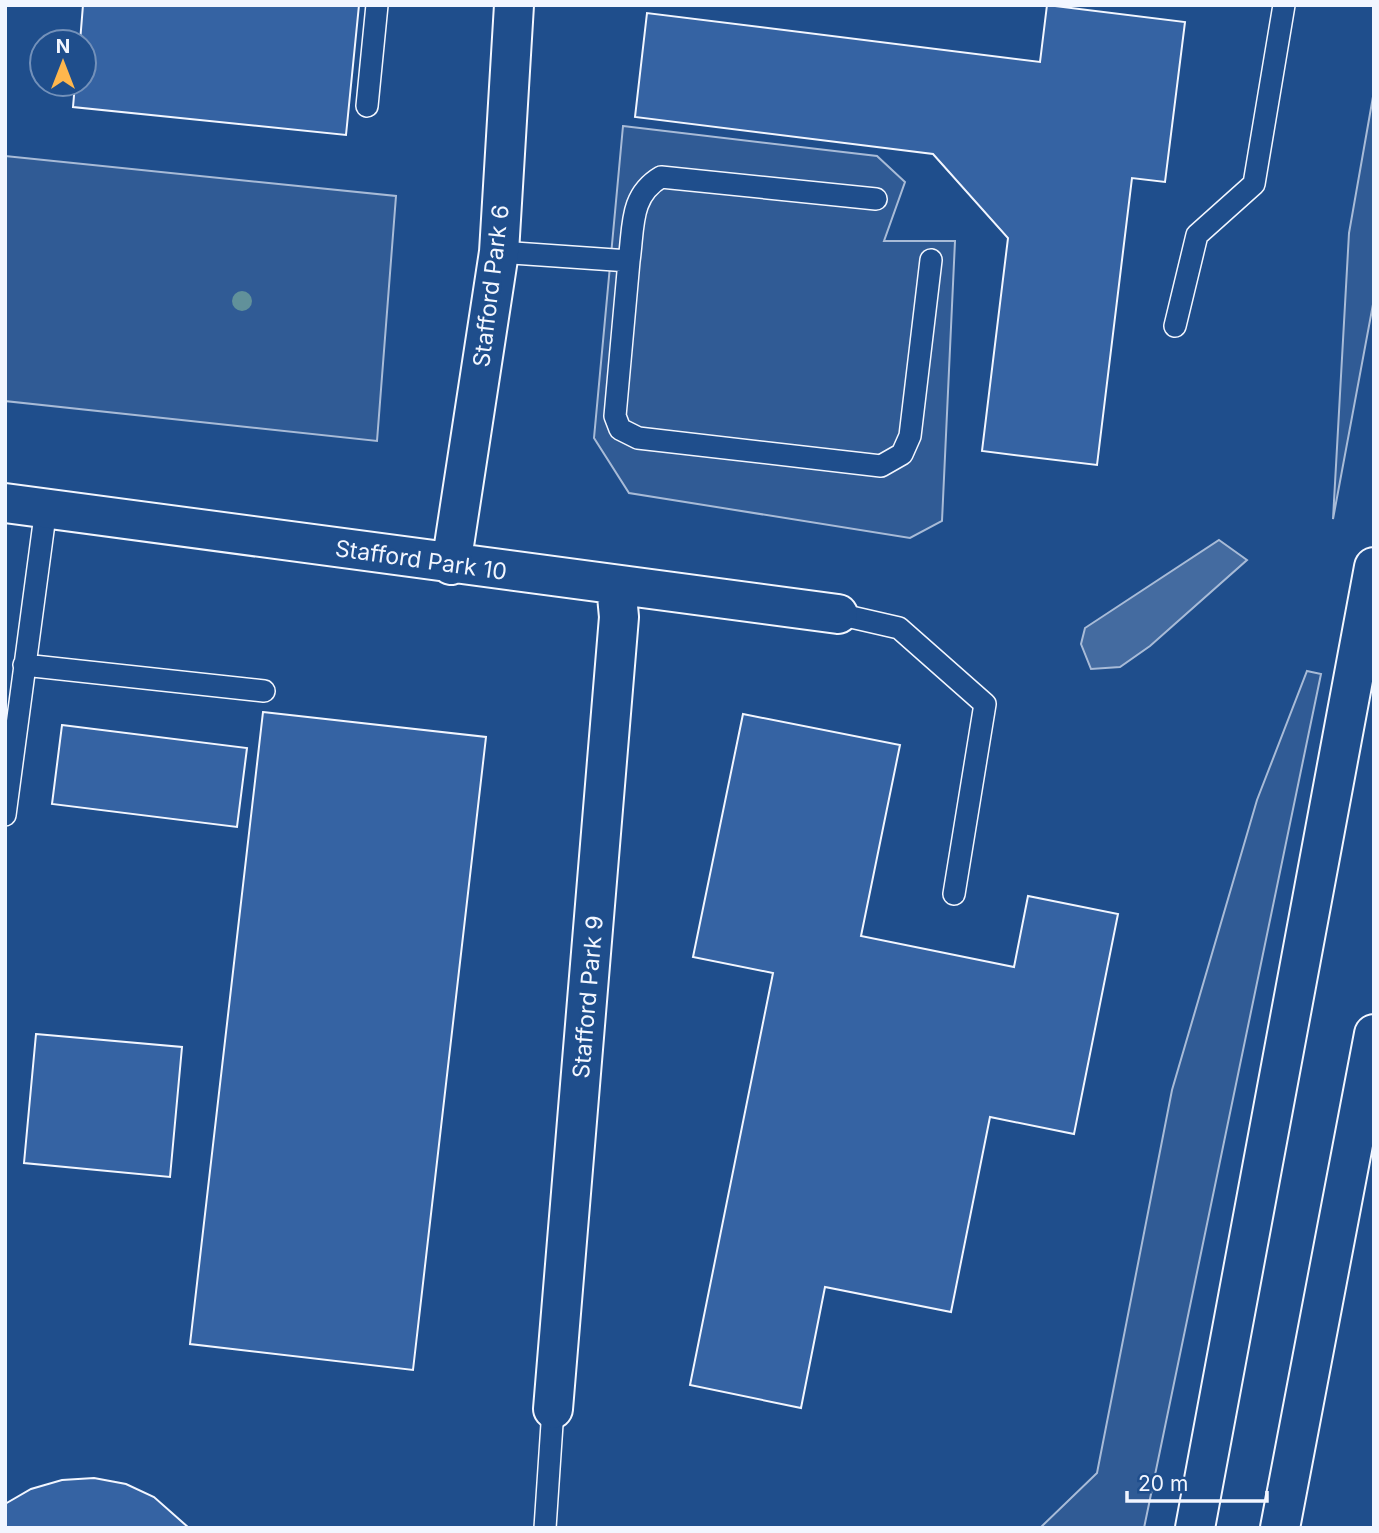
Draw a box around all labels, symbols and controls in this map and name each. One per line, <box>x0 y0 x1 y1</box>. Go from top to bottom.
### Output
north arrow <box>28 28 98 98</box>
text: N <box>56 35 70 58</box>
street label: Stafford Park 6 <box>467 203 515 369</box>
street label: Stafford Park 10 <box>333 534 509 586</box>
street label: Stafford Park 9 <box>567 914 609 1080</box>
scale bar <box>1127 1460 1267 1504</box>
text: 20 m <box>1138 1471 1188 1496</box>

